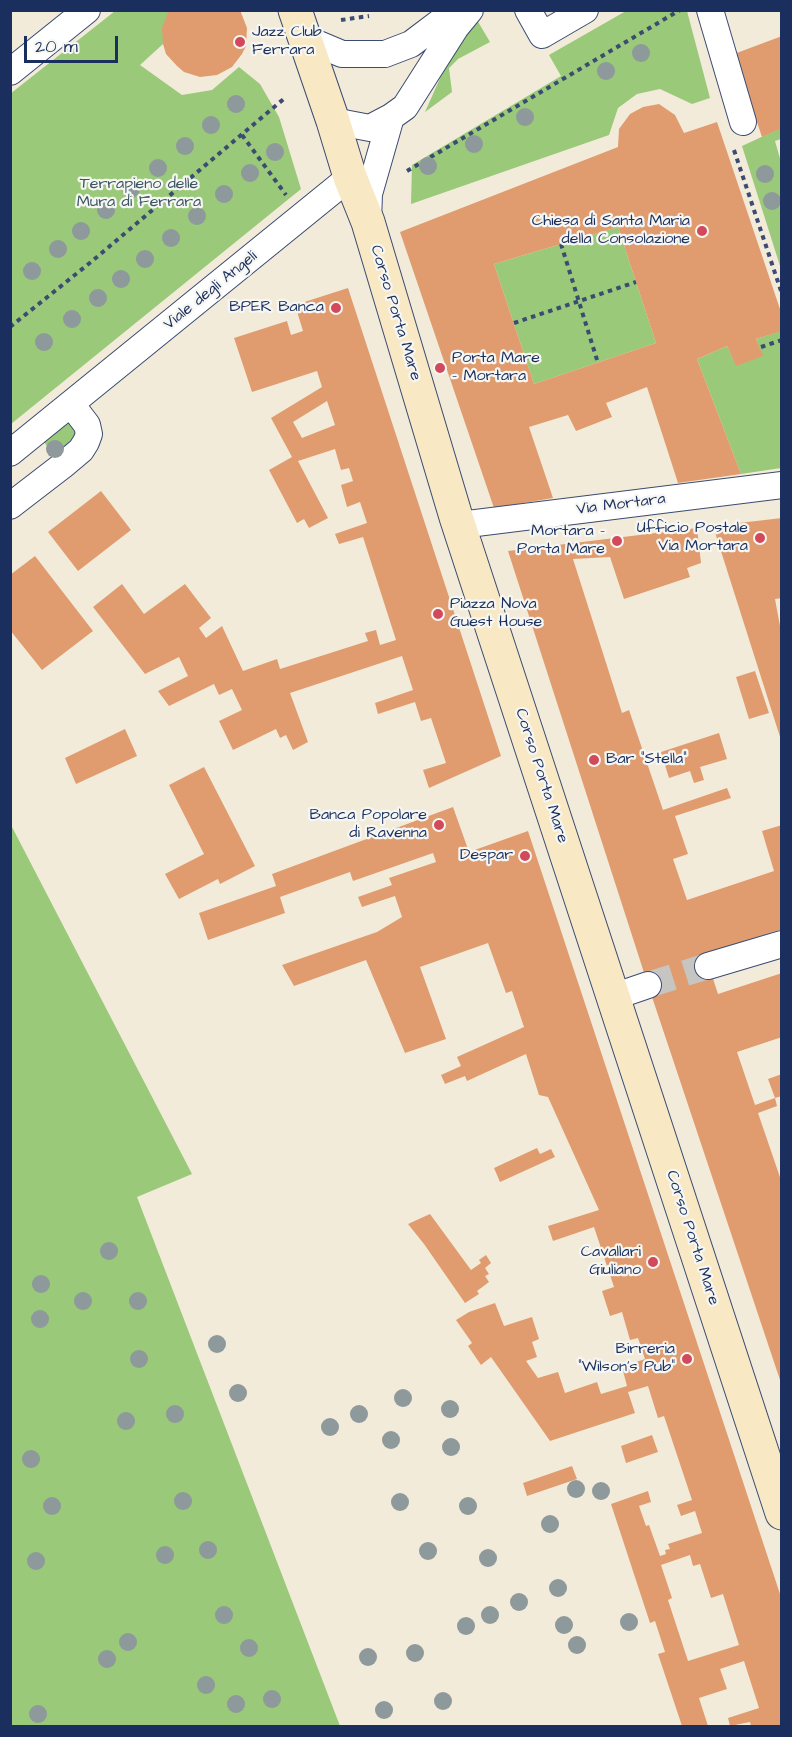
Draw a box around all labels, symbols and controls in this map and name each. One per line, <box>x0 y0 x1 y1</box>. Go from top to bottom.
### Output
place label: Jazz Club Ferrara <box>252 23 322 61</box>
scale bar <box>27 24 122 62</box>
text: 20 m <box>35 34 78 59</box>
marker: Jazz Club Ferrara <box>233 35 247 49</box>
park label: Terrapieno delle Mura di Ferrara <box>77 175 201 213</box>
place label: Chiesa di Santa Maria della Consolazione <box>532 212 690 250</box>
marker: Chiesa di Santa Maria della Consolazione <box>695 224 709 238</box>
street label: Corso Porta Mare <box>365 243 425 383</box>
street label: Viale degli Angeli <box>160 247 262 335</box>
place label: BPER Banca <box>229 298 324 318</box>
marker: BPER Banca <box>329 301 343 315</box>
place label: Porta Mare - Mortara <box>452 349 540 387</box>
marker: Porta Mare - Mortara <box>433 361 447 375</box>
street label: Via Mortara <box>575 490 667 520</box>
place label: Ufficio Postale Via Mortara <box>637 519 748 557</box>
place label: Mortara - Porta Mare <box>517 522 605 560</box>
marker: Ufficio Postale Via Mortara <box>753 531 767 545</box>
marker: Mortara - Porta Mare <box>610 534 624 548</box>
place label: Piazza Nova Guest House <box>450 595 542 633</box>
marker: Piazza Nova Guest House <box>431 607 445 621</box>
street label: Corso Porta Mare <box>510 706 572 846</box>
place label: Bar "Stella" <box>606 750 687 770</box>
marker: Bar "Stella" <box>587 753 601 767</box>
place label: Banca Popolare di Ravenna <box>310 806 427 844</box>
marker: Banca Popolare di Ravenna <box>432 818 446 832</box>
place label: Despar <box>460 846 513 866</box>
marker: Despar <box>518 849 532 863</box>
street label: Corso Porta Mare <box>661 1168 723 1308</box>
place label: Cavallari Giuliano <box>581 1243 641 1281</box>
marker: Cavallari Giuliano <box>646 1255 660 1269</box>
place label: Birreria "Wilson's Pub" <box>578 1340 675 1378</box>
marker: Birreria "Wilson's Pub" <box>680 1352 694 1366</box>

